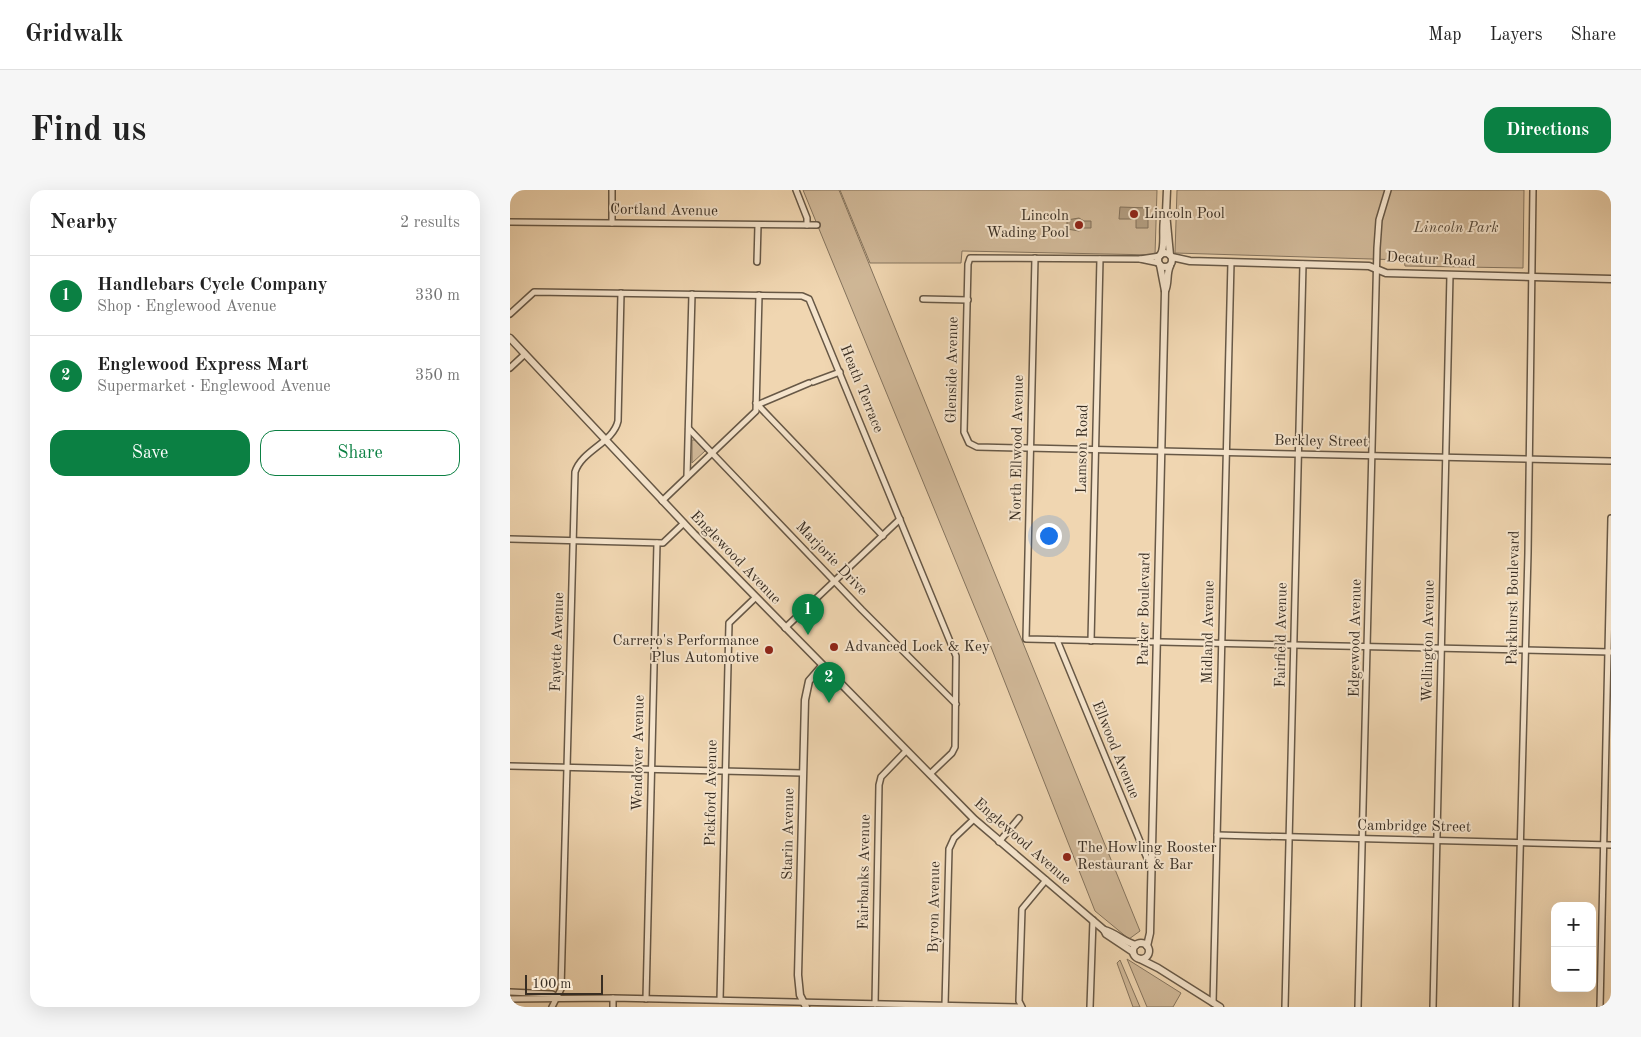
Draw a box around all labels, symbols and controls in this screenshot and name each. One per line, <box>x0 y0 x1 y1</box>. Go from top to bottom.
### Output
text: Gridwalk <box>25 23 123 47</box>
text: Map <box>1428 26 1462 44</box>
text: Layers <box>1490 26 1542 44</box>
text: Share <box>1570 26 1616 44</box>
button: Directions <box>1484 107 1611 153</box>
text: Find us <box>30 113 146 148</box>
street label: Cortland Avenue <box>610 203 718 219</box>
place label: Lincoln Pool <box>1144 207 1225 222</box>
marker: Lincoln Pool <box>1128 208 1140 220</box>
place label: Lincoln Wading Pool <box>986 209 1069 241</box>
text: Nearby <box>50 212 118 233</box>
text: 2 results <box>400 215 460 231</box>
marker: Lincoln Wading Pool <box>1073 219 1085 231</box>
park label: Lincoln Park <box>1412 221 1499 236</box>
street label: Decatur Road <box>1386 250 1476 270</box>
text: Handlebars Cycle Company <box>97 276 328 295</box>
text: 1 <box>61 288 71 304</box>
text: 330 m <box>415 288 460 304</box>
text: Shop · Englewood Avenue <box>97 299 276 315</box>
street label: Glenside Avenue <box>945 316 961 424</box>
street label: Heath Terrace <box>837 343 885 435</box>
text: Englewood Express Mart <box>97 356 308 375</box>
text: 2 <box>61 368 71 384</box>
text: 350 m <box>415 368 460 384</box>
street label: North Ellwood Avenue <box>1009 374 1027 521</box>
text: Supermarket · Englewood Avenue <box>97 379 331 395</box>
street label: Lamson Road <box>1075 404 1091 494</box>
button: Save <box>50 430 250 476</box>
button: Share <box>260 430 460 476</box>
street label: Berkley Street <box>1274 434 1368 450</box>
street label: Englewood Avenue <box>687 509 783 608</box>
street label: Marjorie Drive <box>792 519 870 599</box>
your location <box>1036 523 1062 549</box>
street label: Parkhurst Boulevard <box>1505 530 1523 666</box>
street label: Parker Boulevard <box>1137 552 1153 666</box>
street label: Edgewood Avenue <box>1347 578 1365 697</box>
street label: Midland Avenue <box>1201 580 1217 684</box>
street label: Wellington Avenue <box>1420 580 1438 702</box>
street label: Fairfield Avenue <box>1274 582 1290 688</box>
street label: Fayette Avenue <box>549 592 567 692</box>
pin: 1 <box>792 594 824 635</box>
place label: Carrero's Performance Plus Automotive <box>613 634 759 666</box>
place label: Advanced Lock & Key <box>844 640 990 655</box>
marker: Advanced Lock & Key <box>828 641 840 653</box>
marker: Carrero's Performance Plus Automotive <box>763 644 775 656</box>
pin: 2 <box>813 662 845 703</box>
street label: Wendover Avenue <box>630 695 648 811</box>
street label: Ellwood Avenue <box>1089 699 1141 801</box>
street label: Pickford Avenue <box>704 739 720 847</box>
street label: Starin Avenue <box>781 788 797 880</box>
street label: Englewood Avenue <box>971 796 1073 888</box>
street label: Fairbanks Avenue <box>856 814 874 930</box>
street label: Cambridge Street <box>1357 819 1471 835</box>
place label: The Howling Rooster Restaurant & Bar <box>1077 841 1217 873</box>
marker: The Howling Rooster Restaurant & Bar <box>1061 851 1073 863</box>
street label: Byron Avenue <box>927 861 943 953</box>
map controls <box>1551 902 1596 992</box>
button: + <box>1551 902 1596 947</box>
button: − <box>1551 947 1596 992</box>
scale bar <box>525 972 602 995</box>
text: 100 m <box>532 977 571 991</box>

